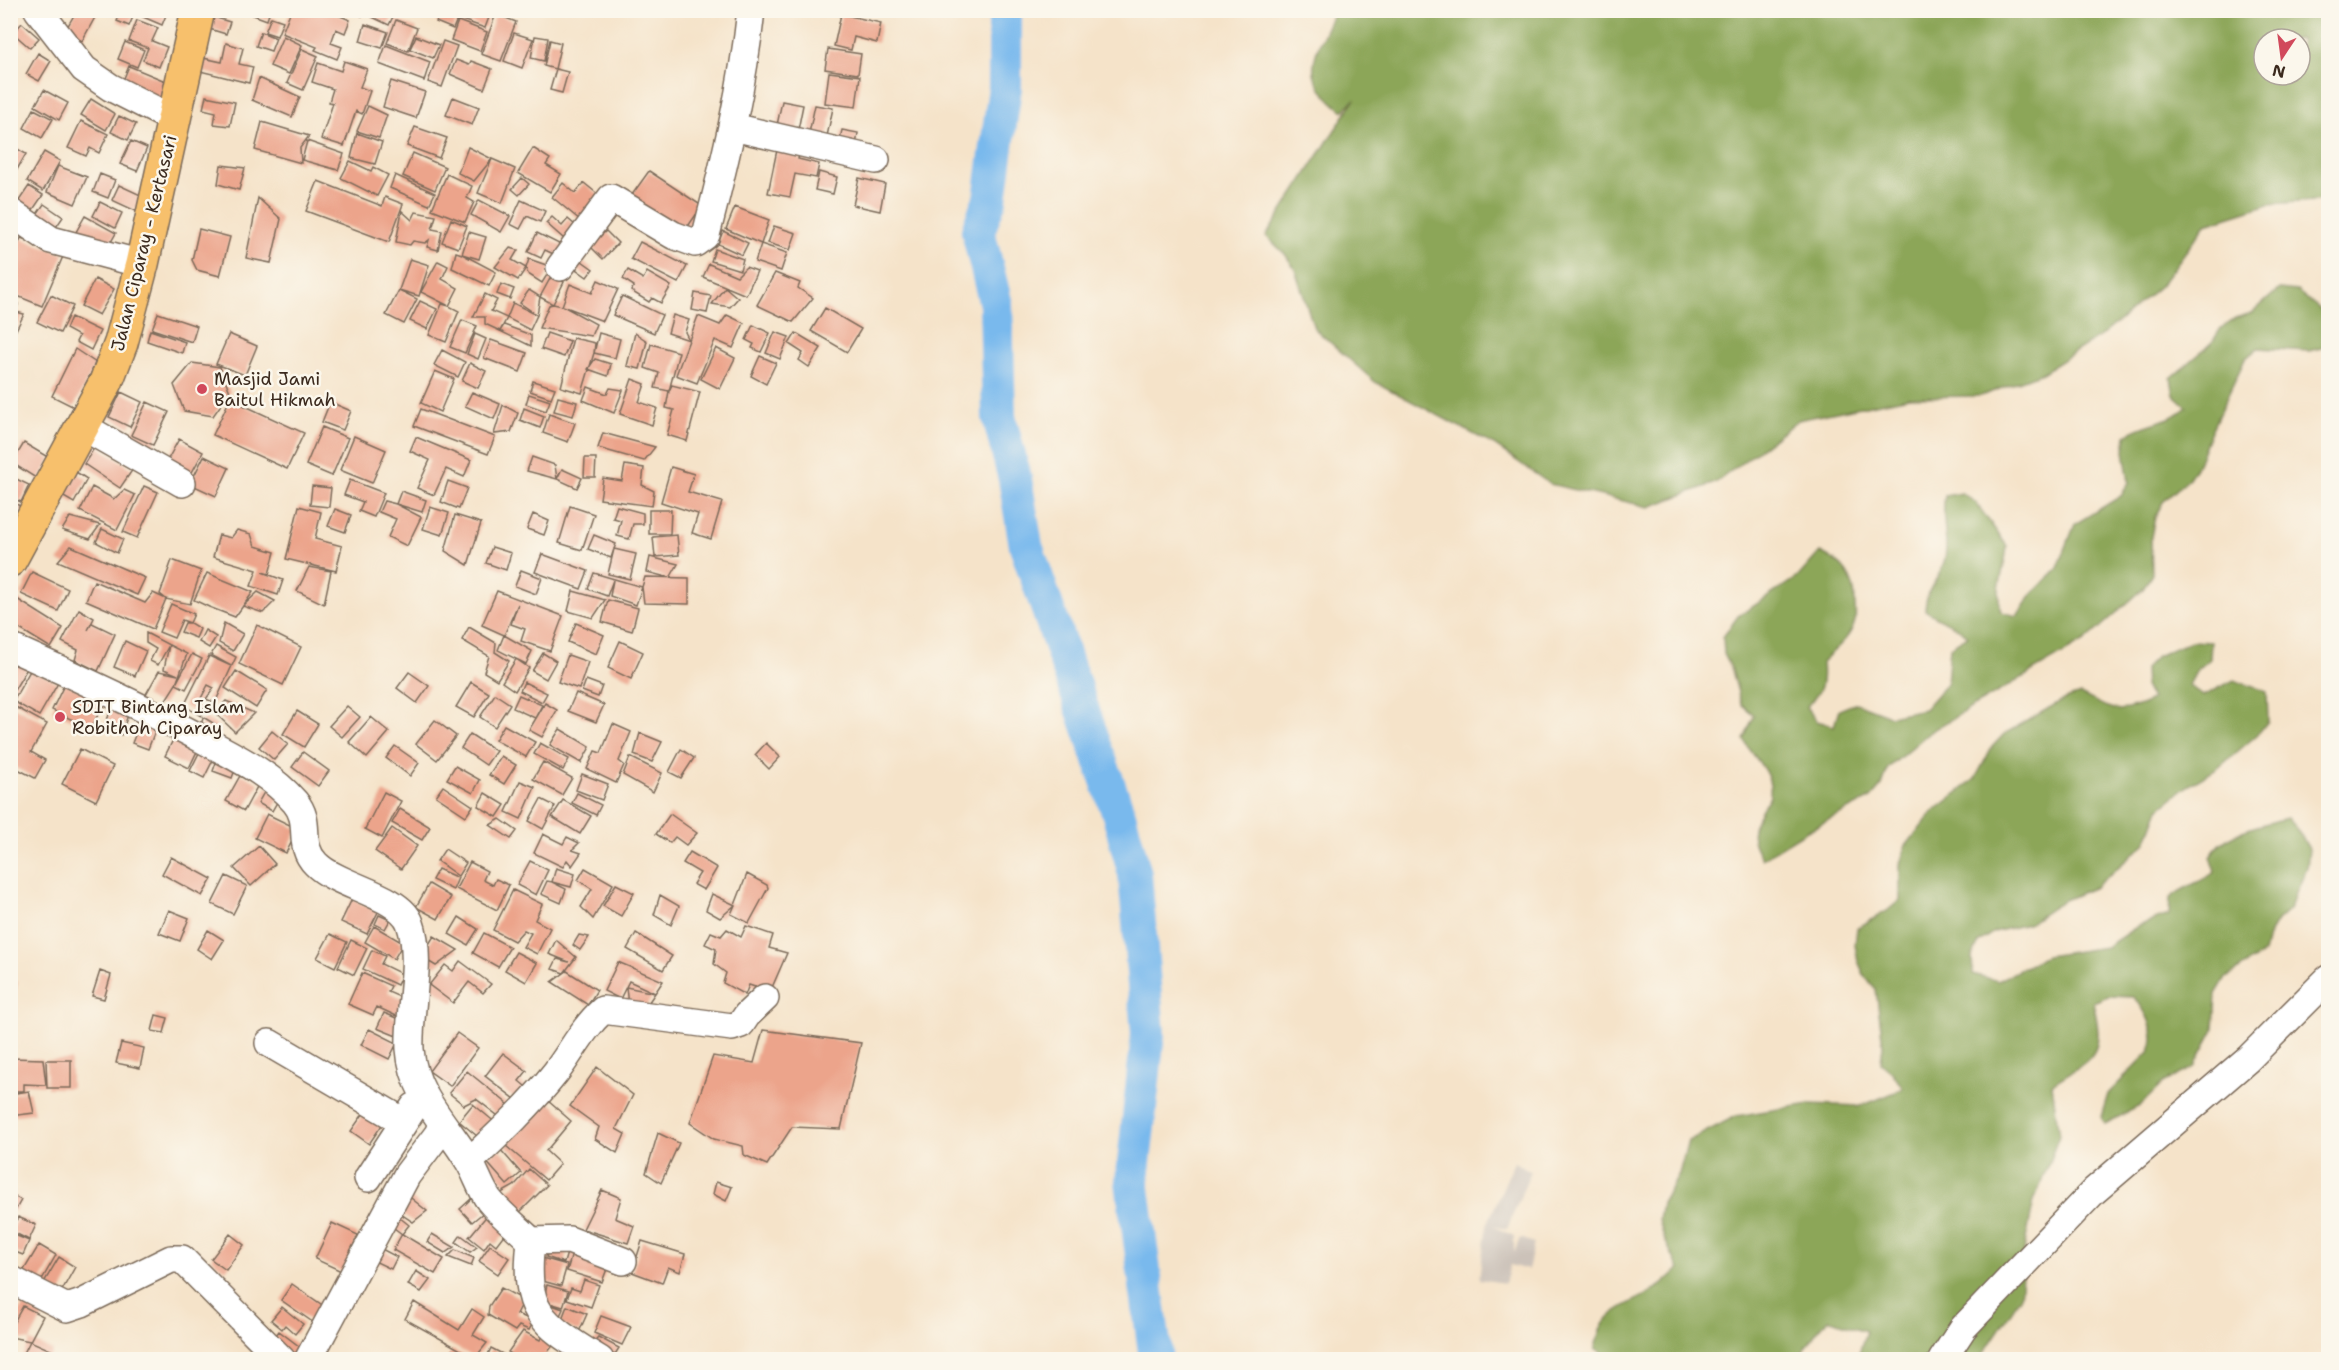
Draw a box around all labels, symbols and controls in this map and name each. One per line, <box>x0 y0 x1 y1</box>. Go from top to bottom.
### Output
north arrow <box>2252 27 2312 87</box>
text: N <box>2270 59 2287 83</box>
street label: Jalan Ciparay - Kertasari <box>106 132 182 354</box>
place label: Masjid Jami Baitul Hikmah <box>214 367 336 412</box>
marker: Masjid Jami Baitul Hikmah <box>195 382 209 396</box>
place label: SDIT Bintang Islam Robithoh Ciparay <box>72 695 244 740</box>
marker: SDIT Bintang Islam Robithoh Ciparay <box>53 710 67 724</box>

